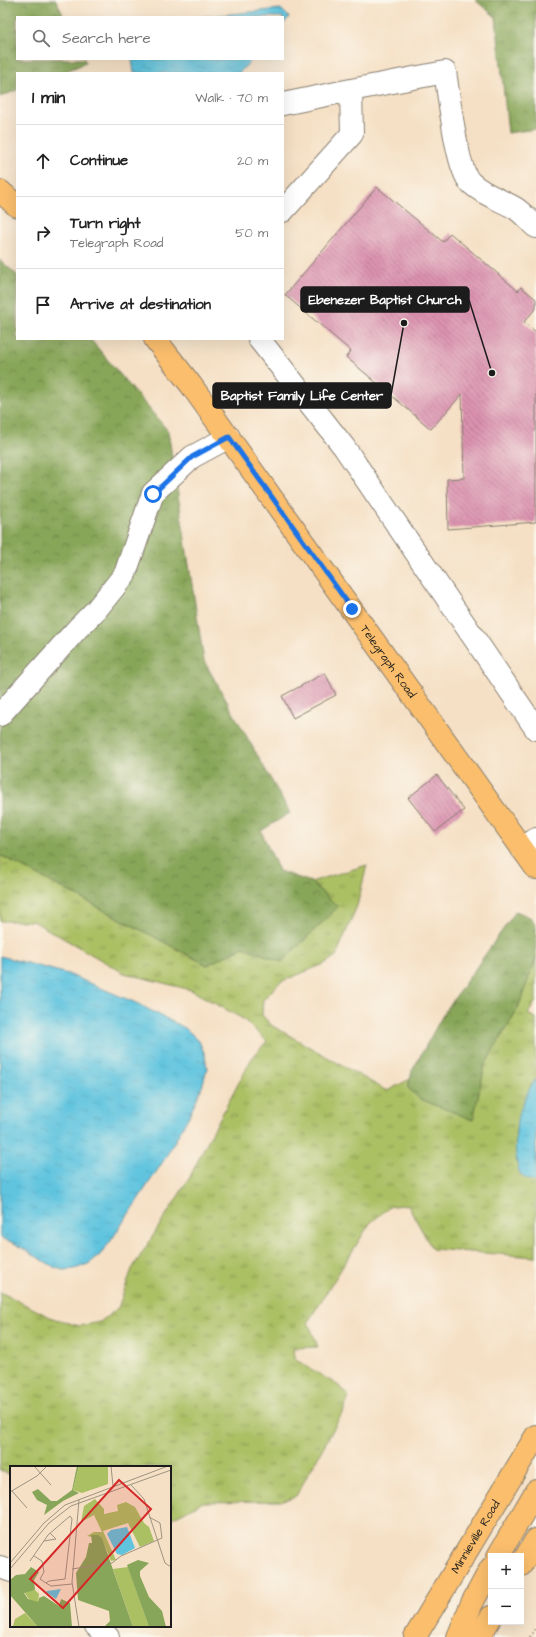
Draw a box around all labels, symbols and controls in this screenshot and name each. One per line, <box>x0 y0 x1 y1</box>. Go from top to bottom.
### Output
search box <box>16 16 284 60</box>
icon: search <box>30 27 52 49</box>
text: Search here <box>62 28 151 49</box>
text: 1 min <box>32 86 65 110</box>
text: Walk · 70 m <box>195 89 268 107</box>
icon: ahead <box>32 150 54 172</box>
text: Continue <box>70 150 128 171</box>
text: 20 m <box>237 152 268 170</box>
text: Turn right <box>70 213 141 234</box>
icon: right <box>32 222 54 244</box>
text: 50 m <box>235 224 268 242</box>
text: Telegraph Road <box>70 234 163 252</box>
callout: Ebenezer Baptist Church <box>301 287 469 312</box>
text: Ebenezer Baptist Church <box>309 291 462 310</box>
icon: arrive <box>32 294 54 316</box>
text: Arrive at destination <box>70 294 211 315</box>
callout: Baptist Family Life Center <box>213 383 391 408</box>
text: Baptist Family Life Center <box>221 387 384 406</box>
route start <box>144 485 162 503</box>
route end <box>343 600 361 618</box>
street label: Telegraph Road <box>356 621 420 701</box>
inset map <box>10 1466 171 1627</box>
street label: Minnieville Road <box>447 1497 504 1577</box>
map controls <box>488 1553 524 1625</box>
button: + <box>488 1553 524 1589</box>
button: − <box>488 1589 524 1625</box>

